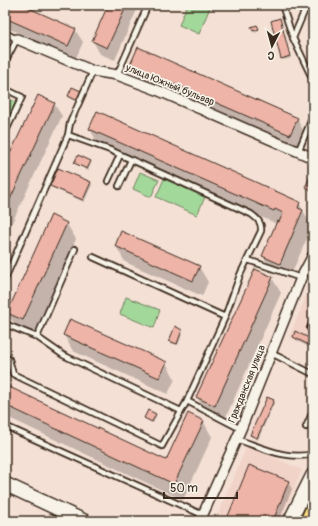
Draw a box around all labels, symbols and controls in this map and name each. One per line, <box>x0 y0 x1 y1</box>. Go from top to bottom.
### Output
north arrow <box>252 26 292 66</box>
text: С <box>267 49 275 62</box>
street label: улица Южный бульвар <box>123 61 216 108</box>
street label: Гражданская улица <box>226 343 268 425</box>
scale bar <box>164 474 237 500</box>
text: 50 m <box>170 481 198 496</box>

